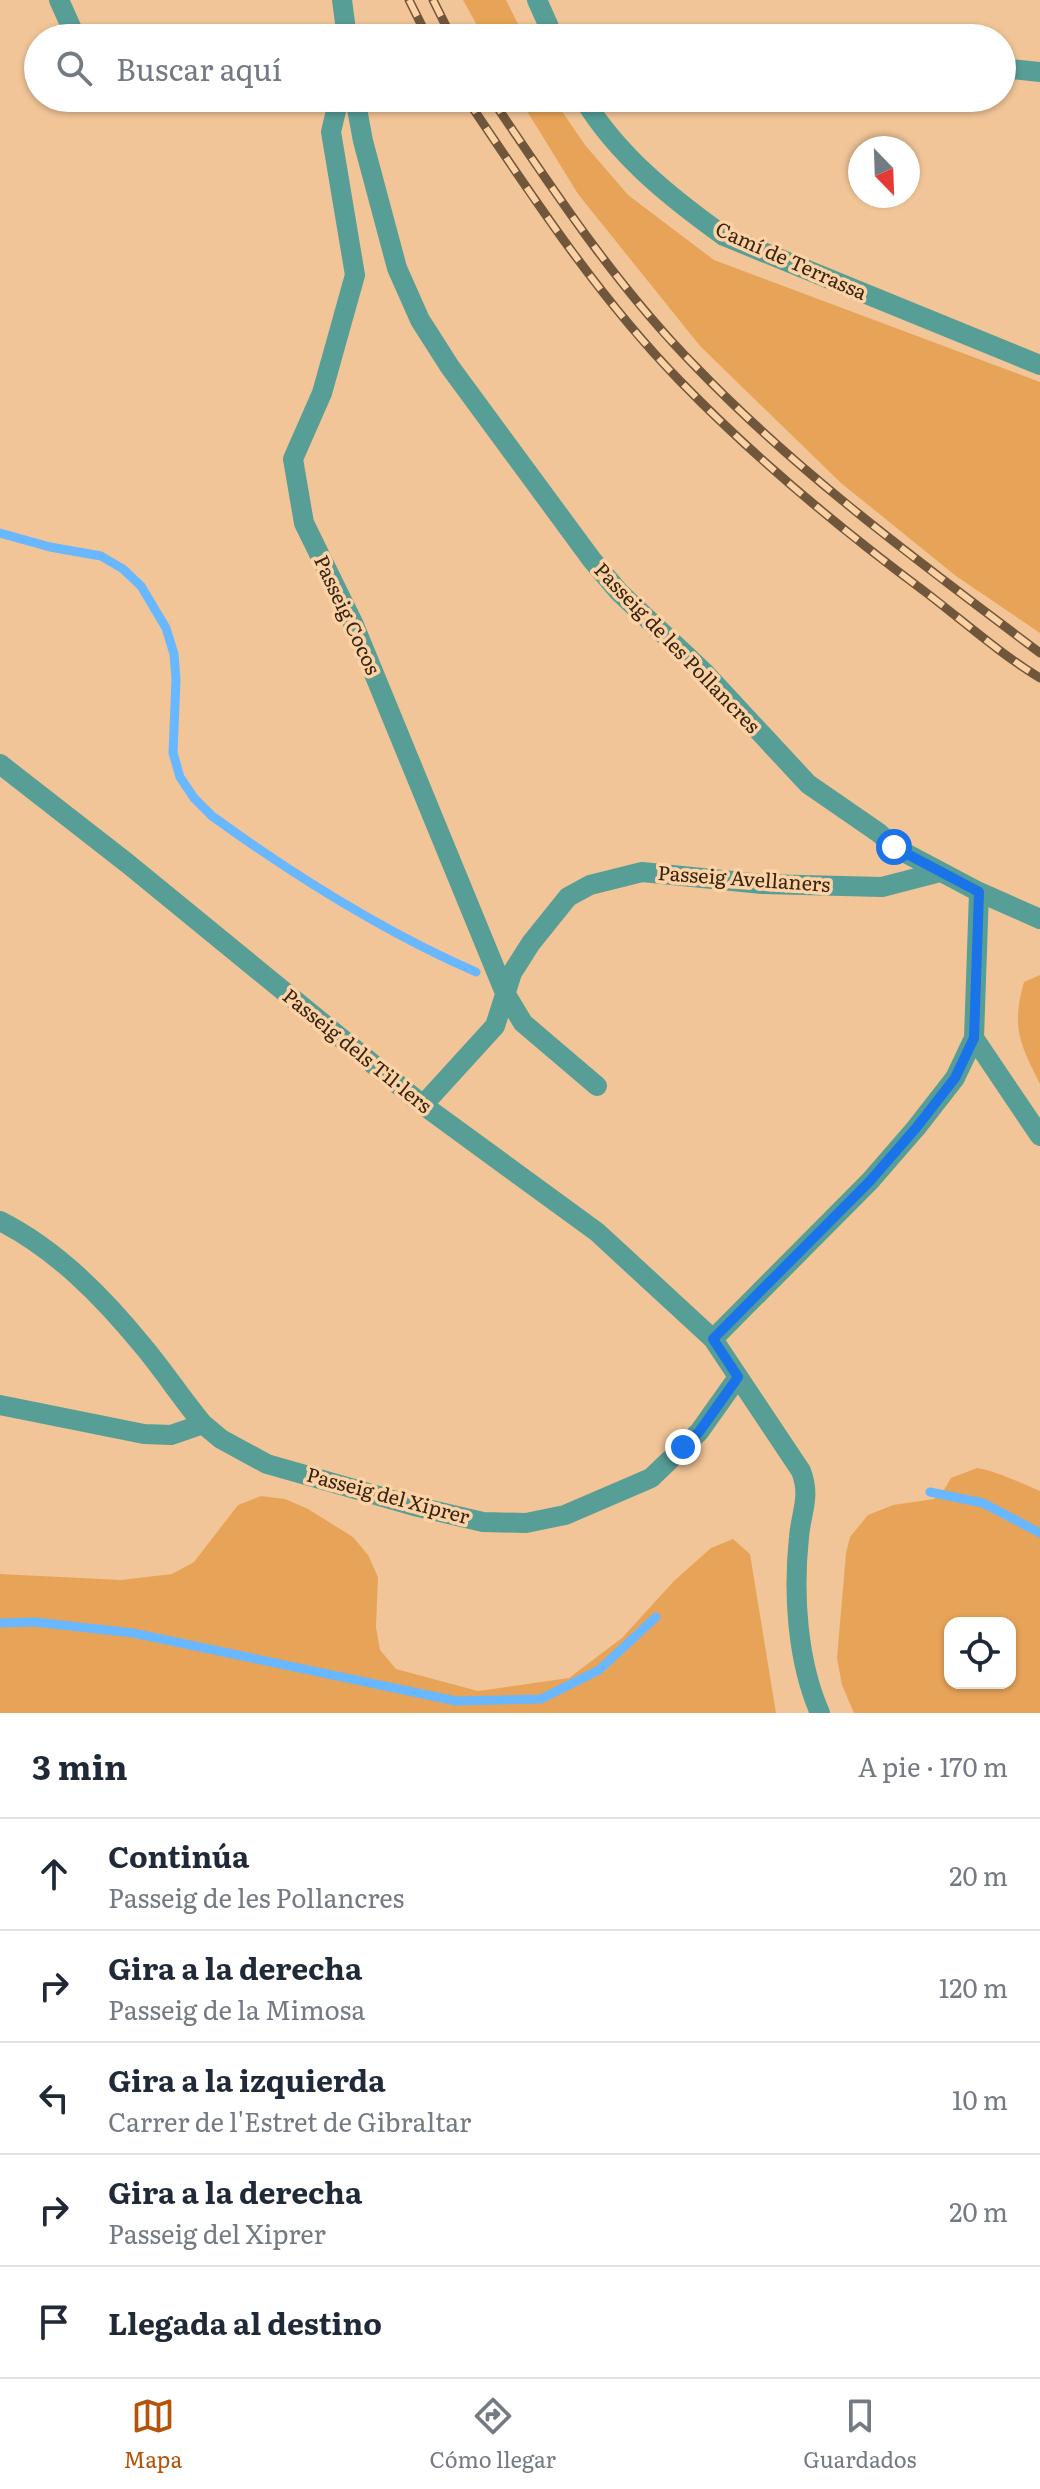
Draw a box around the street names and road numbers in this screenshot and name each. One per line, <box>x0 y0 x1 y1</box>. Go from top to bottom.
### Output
street label: Camí de Terrassa <box>711 212 872 306</box>
street label: Passeig Cocos <box>308 549 390 679</box>
street label: Passeig de les Pollancres <box>589 554 768 739</box>
street label: Passeig Avellaners <box>657 856 831 898</box>
street label: Passeig dels Til·lers <box>277 980 439 1119</box>
street label: Passeig del Xiprer <box>304 1458 474 1530</box>

